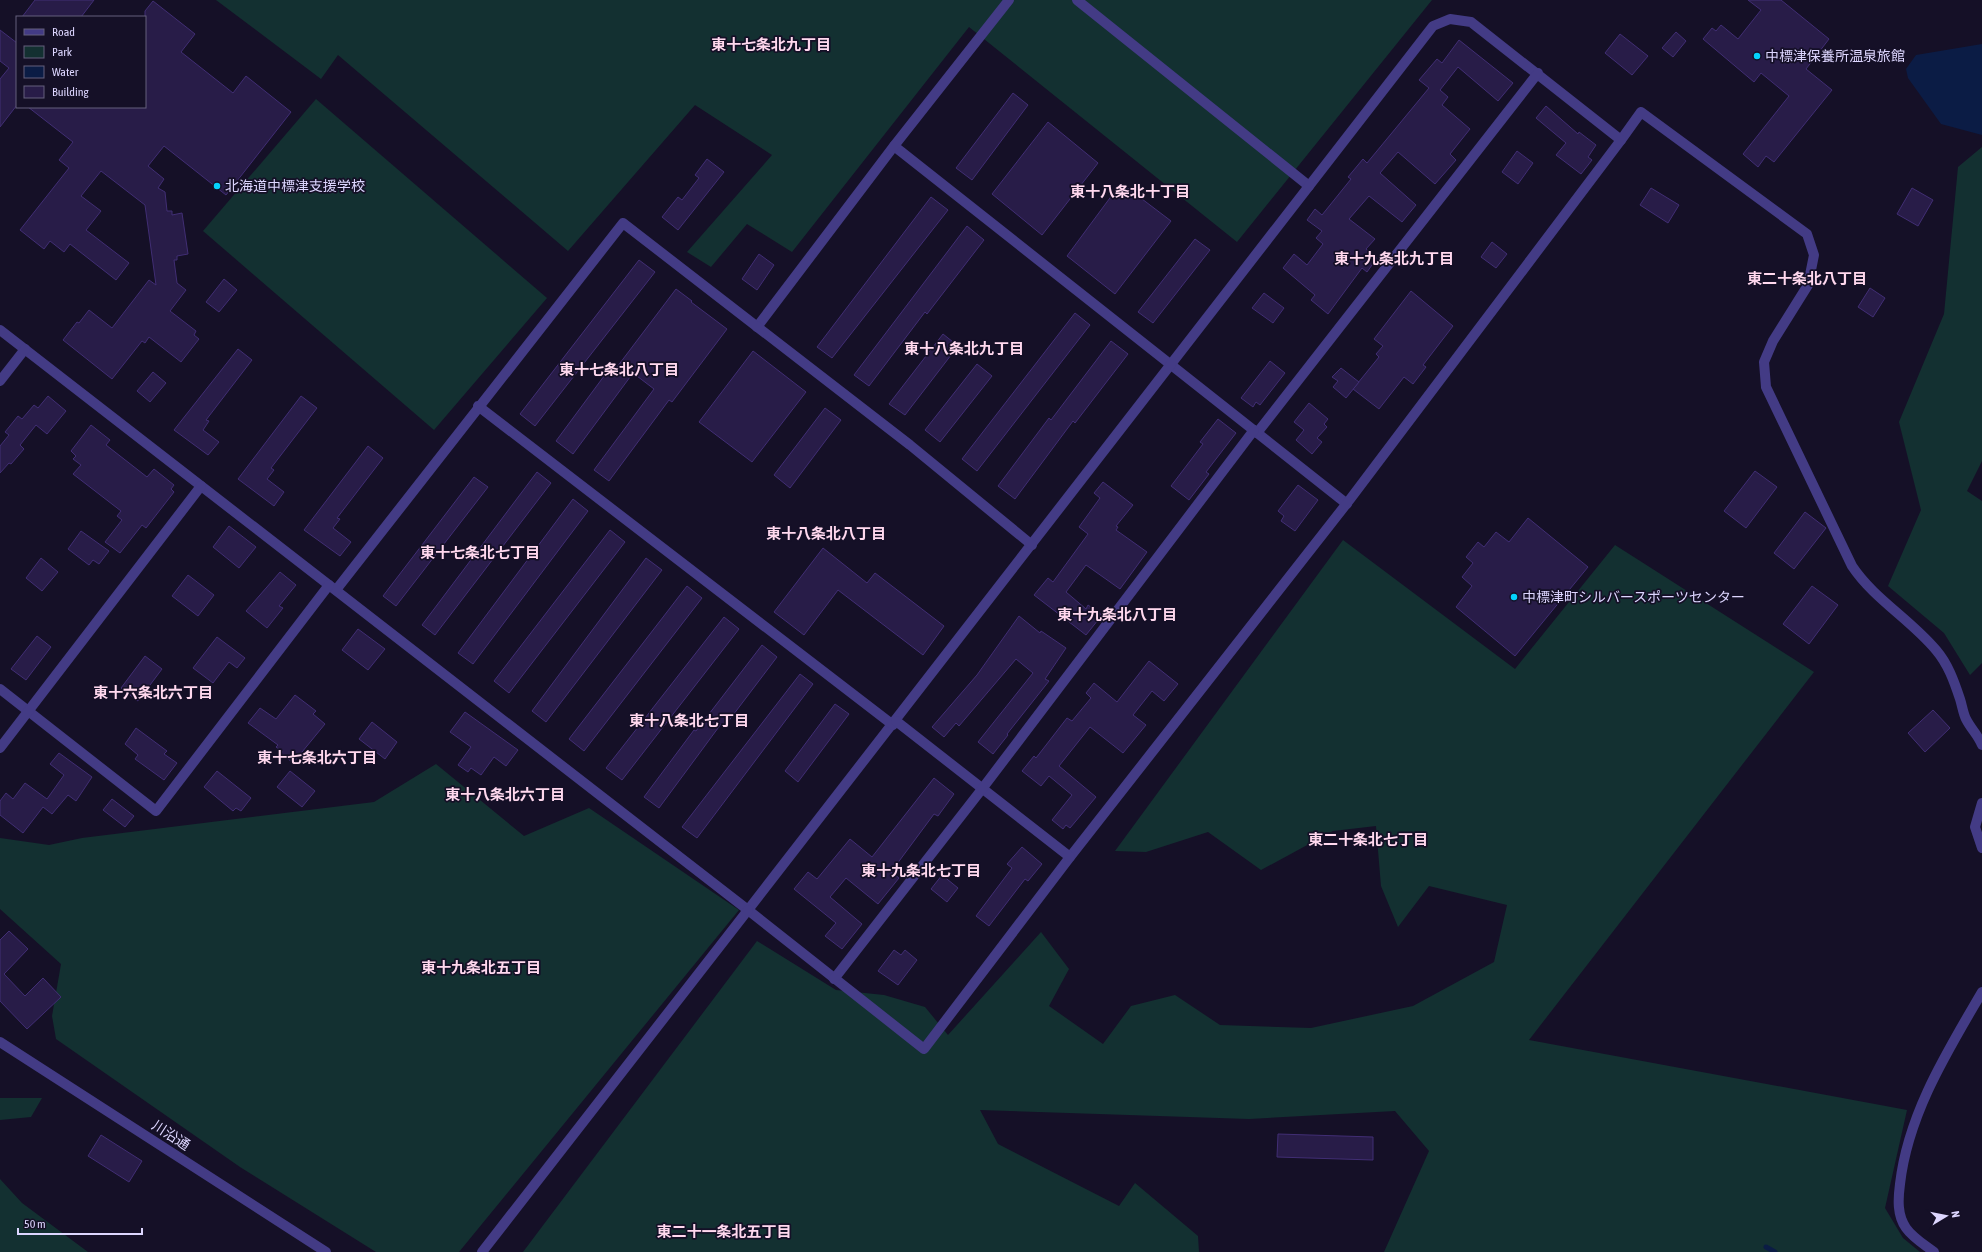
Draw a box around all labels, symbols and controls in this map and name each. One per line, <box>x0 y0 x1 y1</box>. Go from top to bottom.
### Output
legend <box>16 16 146 108</box>
text: Road <box>52 25 75 39</box>
district label: 東十七条北九丁目 <box>711 36 831 53</box>
text: Park <box>52 45 73 59</box>
place label: 中標津保養所温泉旅館 <box>1765 48 1905 64</box>
marker: 中標津保養所温泉旅館 <box>1752 51 1762 61</box>
text: Water <box>52 65 79 79</box>
text: Building <box>52 85 90 99</box>
place label: 北海道中標津支援学校 <box>225 178 365 194</box>
marker: 北海道中標津支援学校 <box>212 181 222 191</box>
district label: 東十八条北十丁目 <box>1070 183 1190 200</box>
district label: 東十九条北九丁目 <box>1334 250 1454 267</box>
district label: 東二十条北八丁目 <box>1747 270 1867 287</box>
district label: 東十八条北九丁目 <box>904 340 1024 357</box>
district label: 東十七条北八丁目 <box>559 361 679 378</box>
district label: 東十八条北八丁目 <box>766 525 886 542</box>
district label: 東十七条北七丁目 <box>420 544 540 561</box>
place label: 中標津町シルバースポーツセンター <box>1522 589 1745 605</box>
marker: 中標津町シルバースポーツセンター <box>1509 592 1519 602</box>
district label: 東十九条北八丁目 <box>1057 606 1177 623</box>
district label: 東十六条北六丁目 <box>93 684 213 701</box>
district label: 東十八条北七丁目 <box>629 712 749 729</box>
district label: 東十七条北六丁目 <box>257 749 377 766</box>
district label: 東十八条北六丁目 <box>445 786 565 803</box>
district label: 東二十条北七丁目 <box>1308 831 1428 848</box>
district label: 東十九条北七丁目 <box>861 862 981 879</box>
district label: 東十九条北五丁目 <box>421 959 541 976</box>
street label: 川沿通 <box>149 1117 193 1153</box>
north arrow <box>1926 1196 1966 1236</box>
scale bar <box>18 1210 142 1236</box>
text: N <box>1949 1210 1962 1219</box>
text: 50 m <box>24 1217 46 1231</box>
district label: 東二十一条北五丁目 <box>656 1223 792 1240</box>

